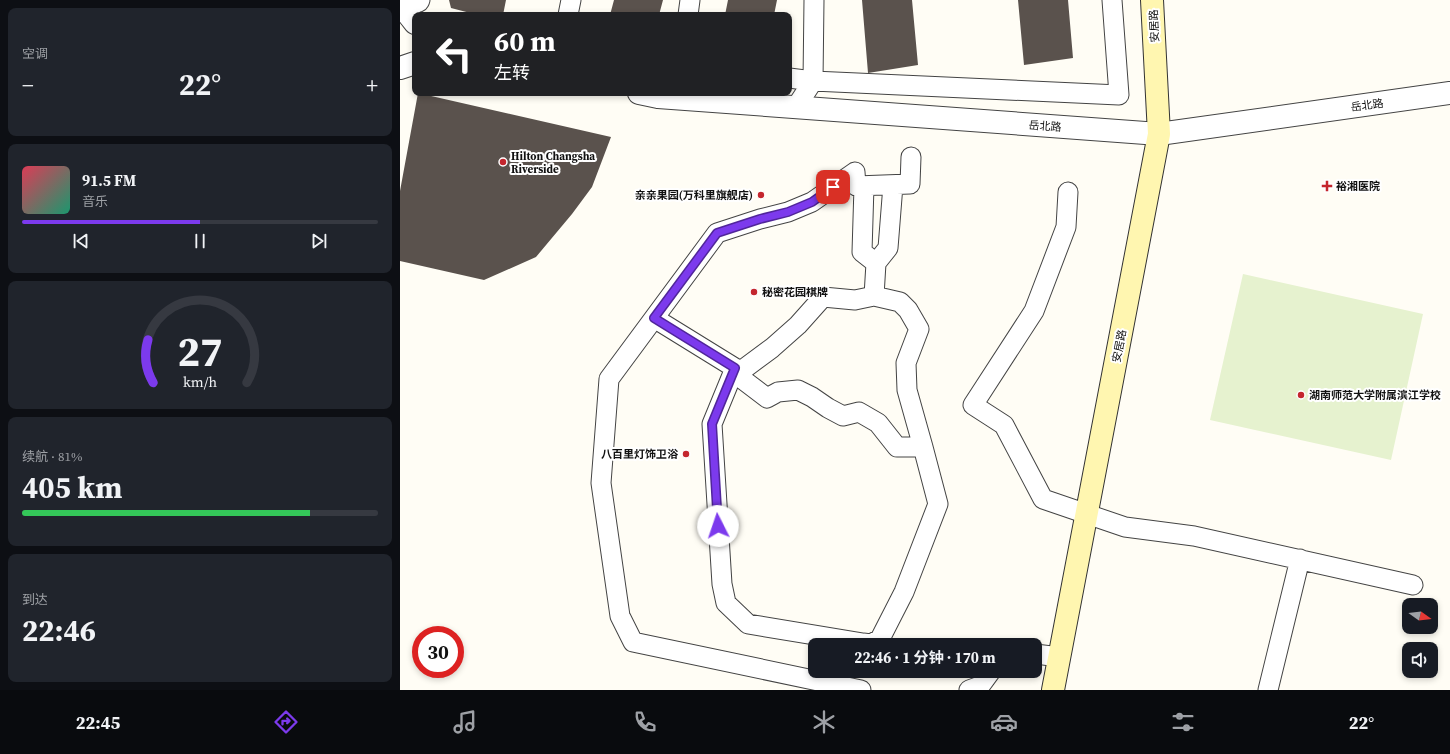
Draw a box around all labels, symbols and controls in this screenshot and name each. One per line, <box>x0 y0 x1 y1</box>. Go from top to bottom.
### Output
street label: 安居路 <box>1146 9 1163 43</box>
text: 60 m <box>494 22 556 60</box>
icon: left <box>428 28 480 80</box>
text: 空调 <box>22 45 48 62</box>
text: 左转 <box>494 60 530 85</box>
text: 22° <box>179 64 221 105</box>
text: − <box>22 70 34 100</box>
text: + <box>366 70 378 100</box>
street label: 岳北路 <box>1350 96 1384 115</box>
street label: 岳北路 <box>1028 118 1062 135</box>
place label: Hilton Changsha Riverside <box>511 149 595 177</box>
marker: Hilton Changsha Riverside <box>498 157 508 167</box>
text: 91.5 FM <box>82 170 136 191</box>
pin <box>816 170 850 204</box>
icon: arrive <box>822 176 844 198</box>
place label: 裕湘医院 <box>1336 179 1380 194</box>
marker: 裕湘医院 <box>1321 180 1333 192</box>
place label: 亲亲果园(万科里旗舰店) <box>635 188 753 203</box>
marker: 亲亲果园(万科里旗舰店) <box>756 190 766 200</box>
text: 音乐 <box>82 193 108 210</box>
icon: previous <box>70 230 92 252</box>
icon: pause <box>189 230 211 252</box>
icon: next <box>308 230 330 252</box>
place label: 秘密花园棋牌 <box>762 285 828 300</box>
marker: 秘密花园棋牌 <box>749 287 759 297</box>
text: 27 <box>177 323 223 380</box>
street label: 安居路 <box>1109 328 1130 364</box>
text: km/h <box>183 372 217 392</box>
place label: 湖南师范大学附属滨江学校 <box>1309 388 1441 403</box>
marker: 湖南师范大学附属滨江学校 <box>1296 390 1306 400</box>
place label: 八百里灯饰卫浴 <box>601 447 679 462</box>
text: 续航 · 81% <box>22 448 82 465</box>
marker: 八百里灯饰卫浴 <box>681 449 691 459</box>
text: 405 km <box>22 467 122 508</box>
position arrow <box>697 505 739 547</box>
text: 到达 <box>22 591 48 608</box>
north arrow <box>1402 598 1438 634</box>
map controls <box>1402 598 1438 678</box>
text: 22:46 <box>22 610 96 651</box>
speed limit sign: 30 <box>412 626 464 678</box>
button: sound <box>1402 642 1438 678</box>
text: 22:46 · 1 分钟 · 170 m <box>854 647 996 668</box>
icon: directions <box>272 708 300 736</box>
icon: music <box>451 708 479 736</box>
icon: phone <box>631 708 659 736</box>
icon: climate <box>810 708 838 736</box>
icon: car <box>990 708 1018 736</box>
icon: filters <box>1169 708 1197 736</box>
text: 22:45 <box>76 710 120 735</box>
text: 22° <box>1349 710 1374 735</box>

